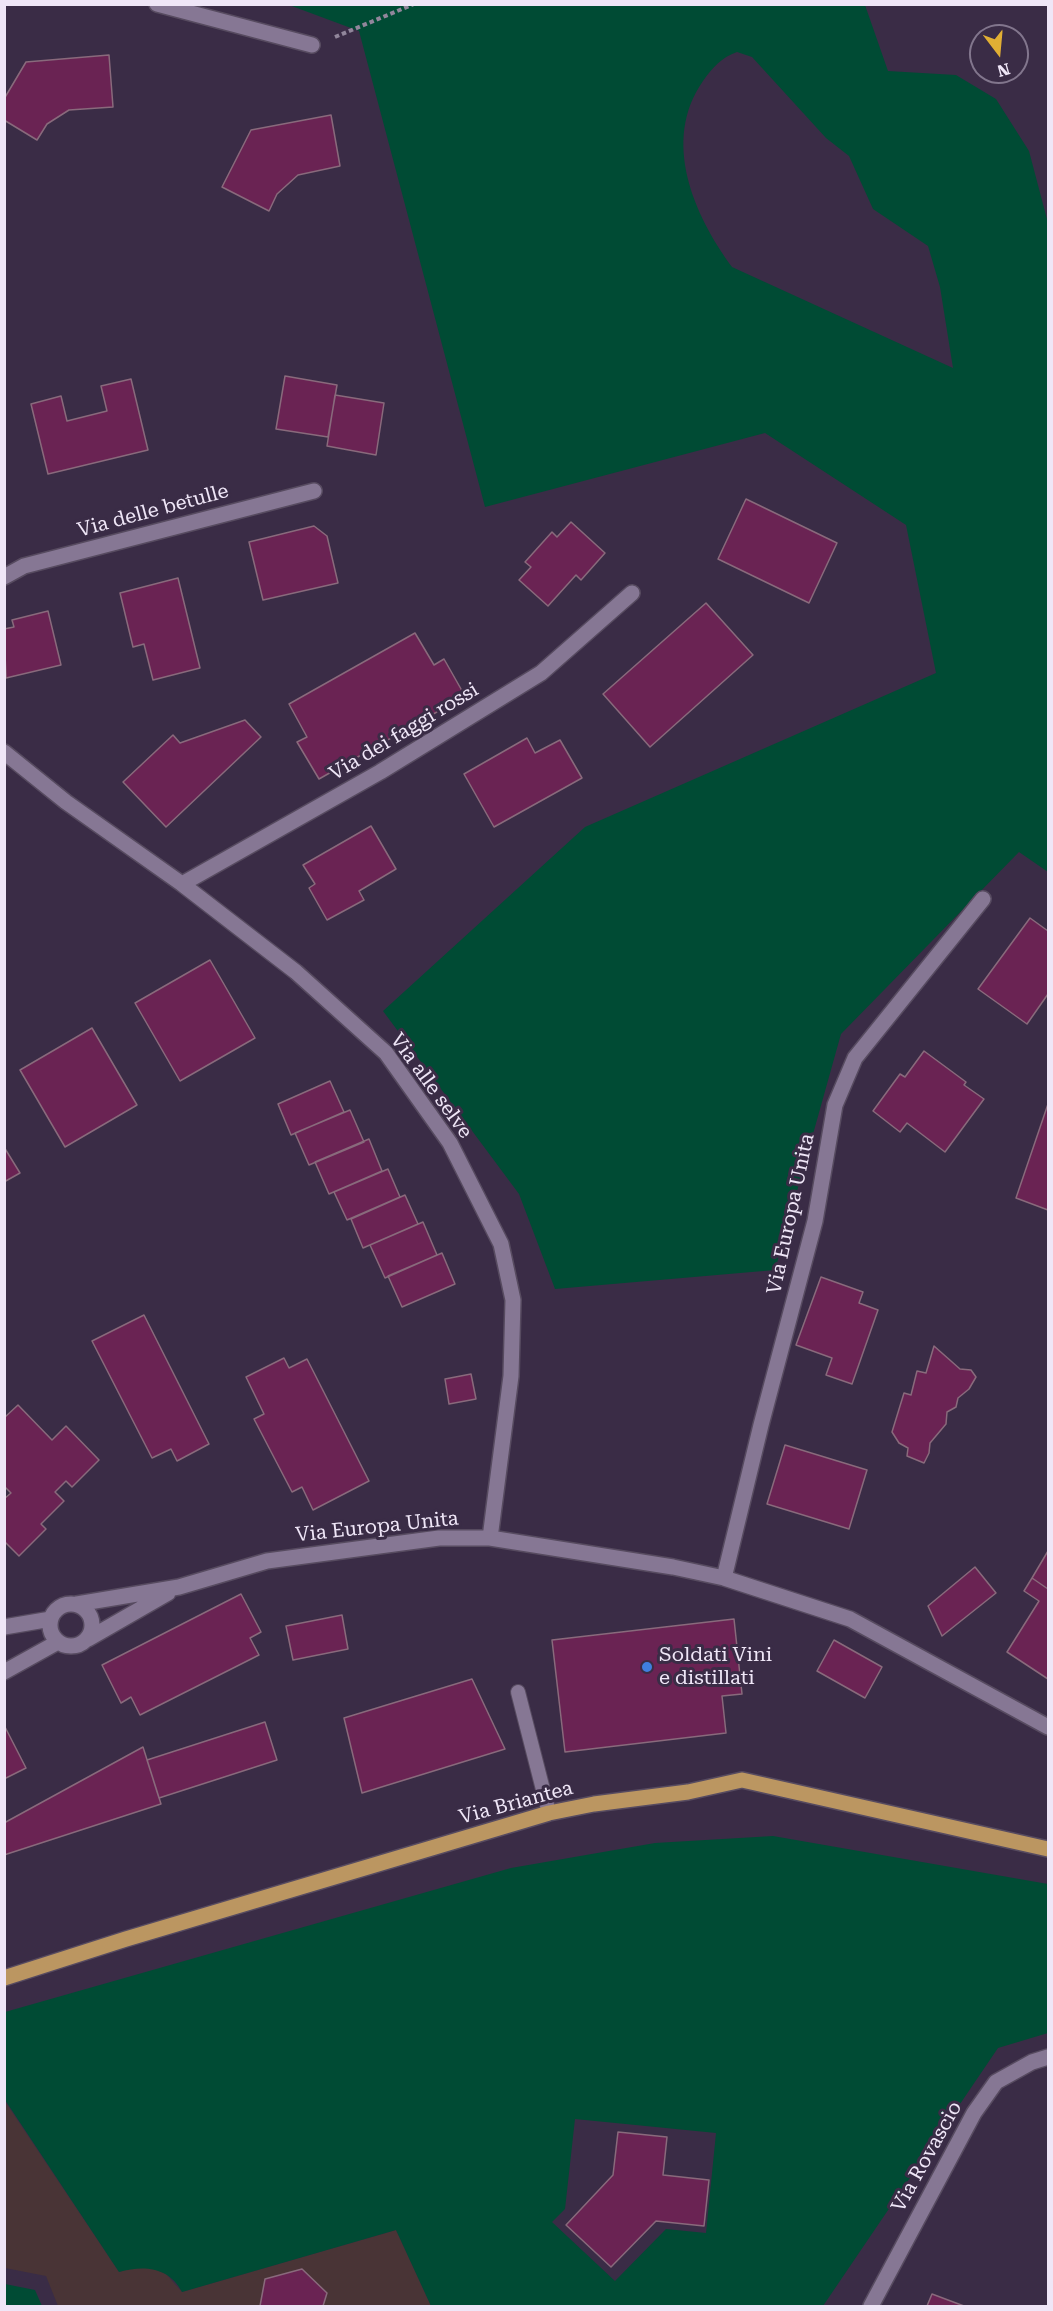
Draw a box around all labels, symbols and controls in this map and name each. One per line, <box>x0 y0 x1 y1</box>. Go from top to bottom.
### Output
north arrow <box>969 24 1029 84</box>
text: N <box>995 59 1012 81</box>
street label: Via delle betulle <box>75 479 231 543</box>
street label: Via dei faggi rossi <box>325 678 483 786</box>
street label: Via alle selve <box>385 1029 477 1143</box>
street label: Via Europa Unita <box>762 1131 820 1297</box>
street label: Via Europa Unita <box>294 1507 460 1547</box>
place label: Soldati Vini e distillati <box>659 1643 772 1690</box>
marker: Soldati Vini e distillati <box>640 1660 654 1674</box>
street label: Via Briantea <box>456 1776 576 1830</box>
street label: Via Rovascio <box>887 2097 967 2217</box>

